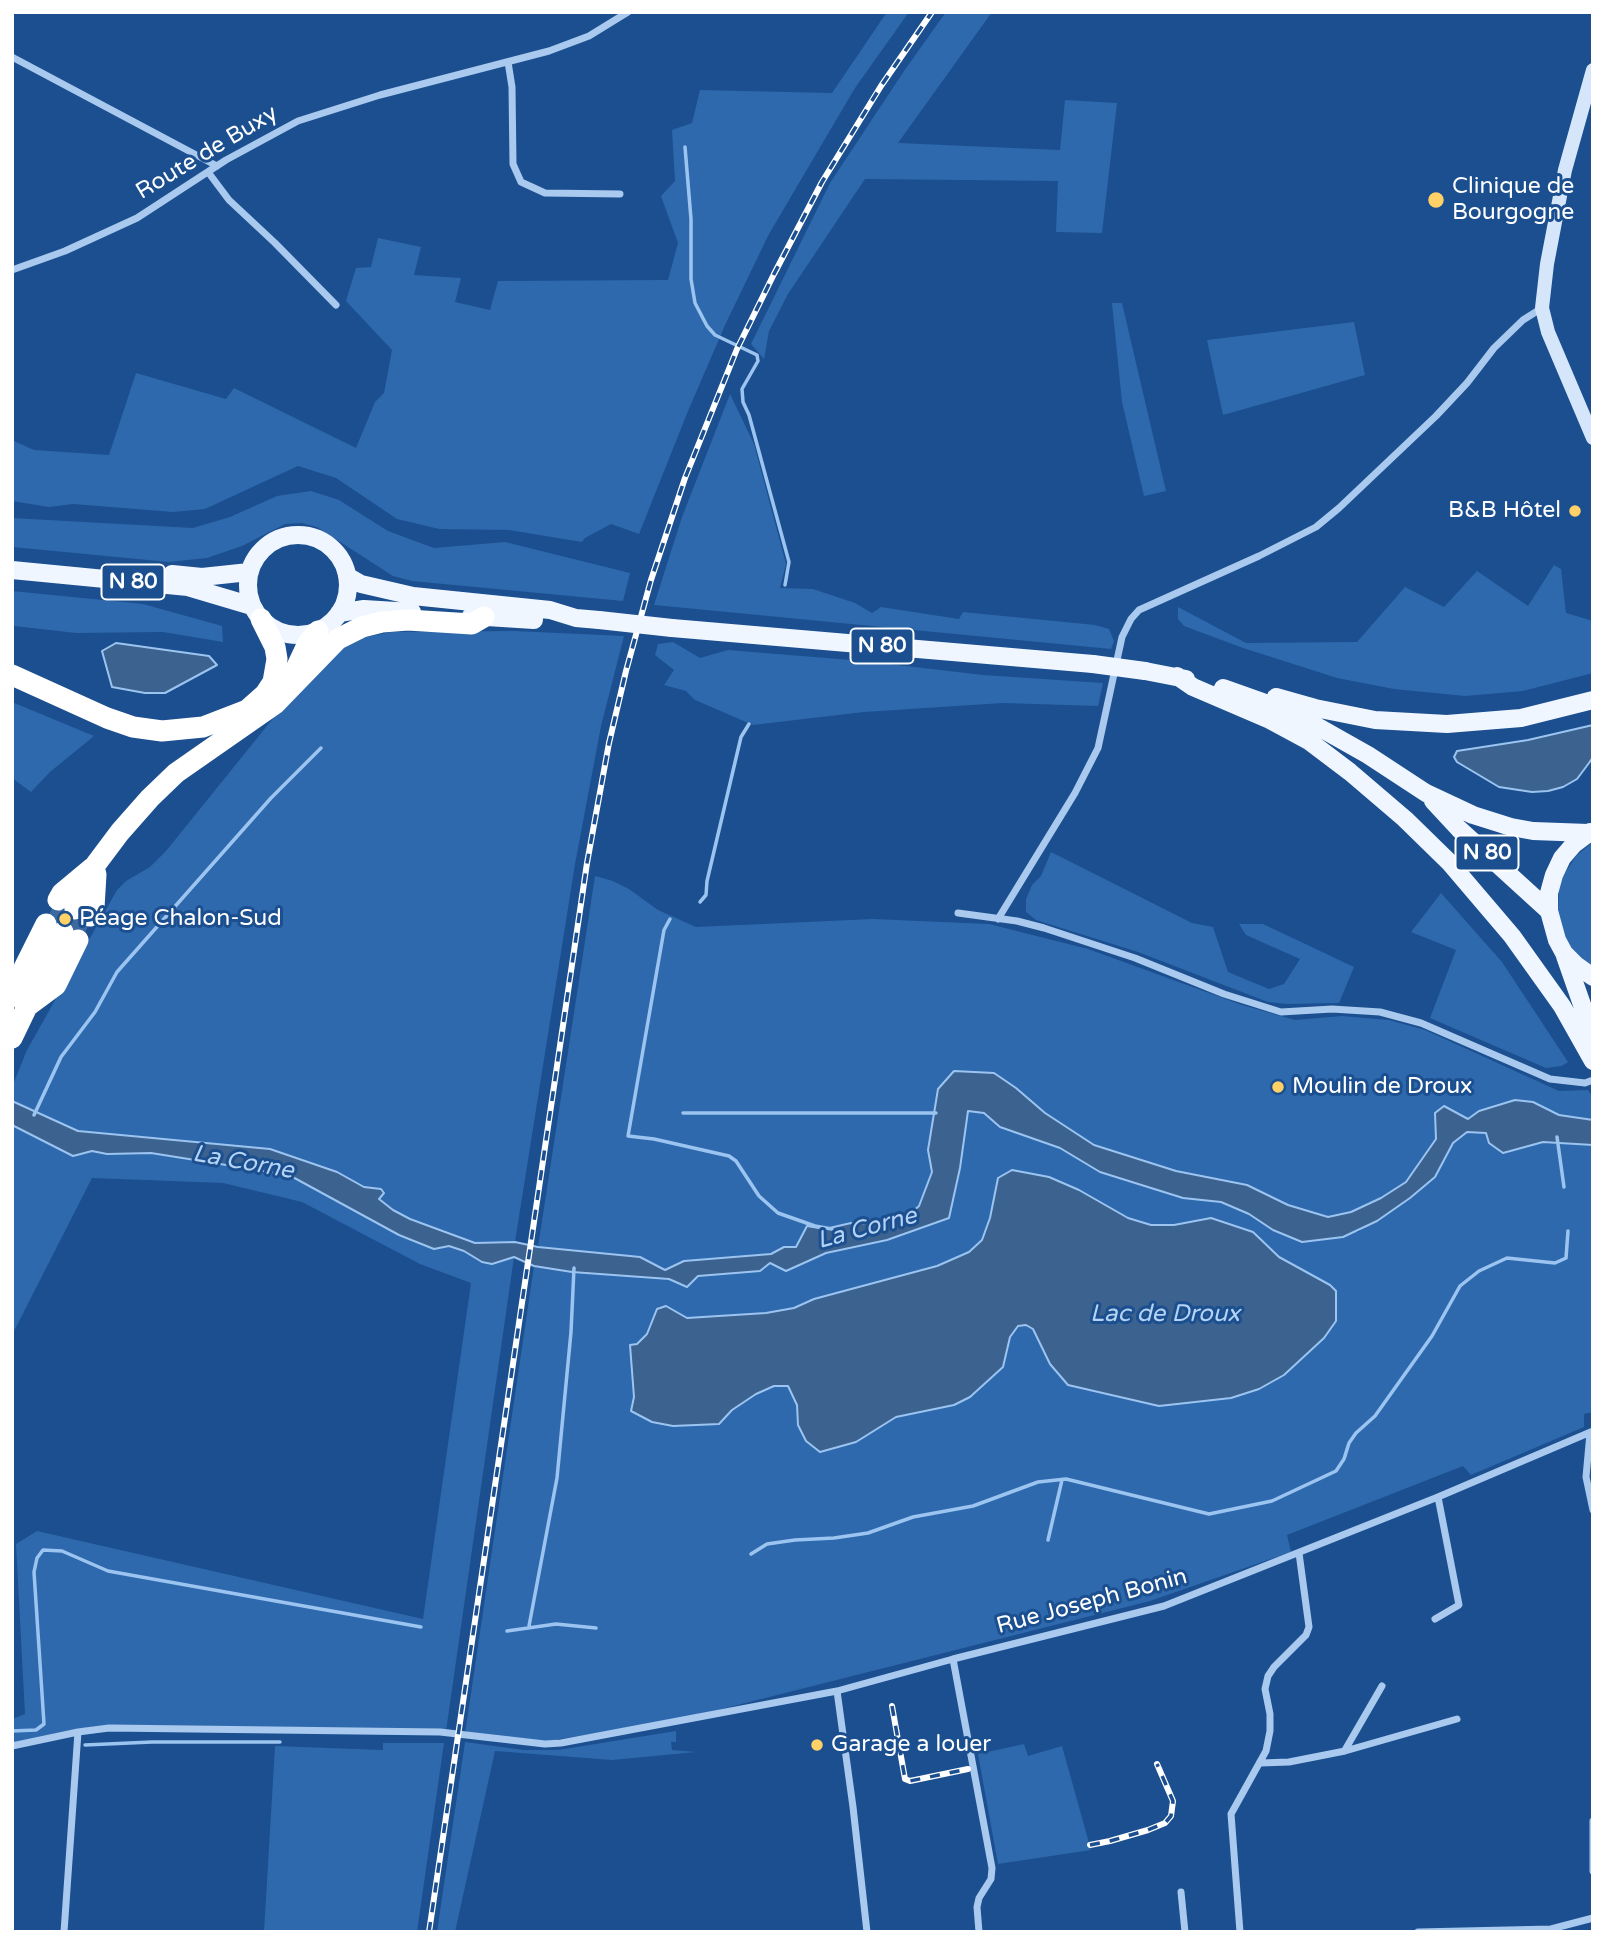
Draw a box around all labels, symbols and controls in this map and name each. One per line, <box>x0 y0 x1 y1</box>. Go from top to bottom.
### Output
street label: Route de Buxy <box>131 100 283 206</box>
place label: Clinique de Bourgogne <box>1452 173 1574 227</box>
marker: Clinique de Bourgogne <box>1426 190 1446 210</box>
place label: B&B Hôtel <box>1448 497 1561 525</box>
marker: B&B Hôtel <box>1567 503 1583 519</box>
road number: N 80 <box>102 564 164 600</box>
road number: N 80 <box>850 628 914 664</box>
road number: N 80 <box>1456 836 1518 870</box>
place label: Péage Chalon-Sud <box>79 905 282 933</box>
marker: Péage Chalon-Sud <box>57 911 73 927</box>
place label: Moulin de Droux <box>1292 1073 1473 1101</box>
marker: Moulin de Droux <box>1270 1079 1286 1095</box>
water label: La Corne <box>190 1140 296 1186</box>
water label: La Corne <box>814 1202 920 1256</box>
water label: Lac de Droux <box>1090 1301 1240 1329</box>
street label: Rue Joseph Bonin <box>994 1563 1190 1641</box>
place label: Garage a louer <box>831 1731 991 1759</box>
marker: Garage a louer <box>809 1737 825 1753</box>

